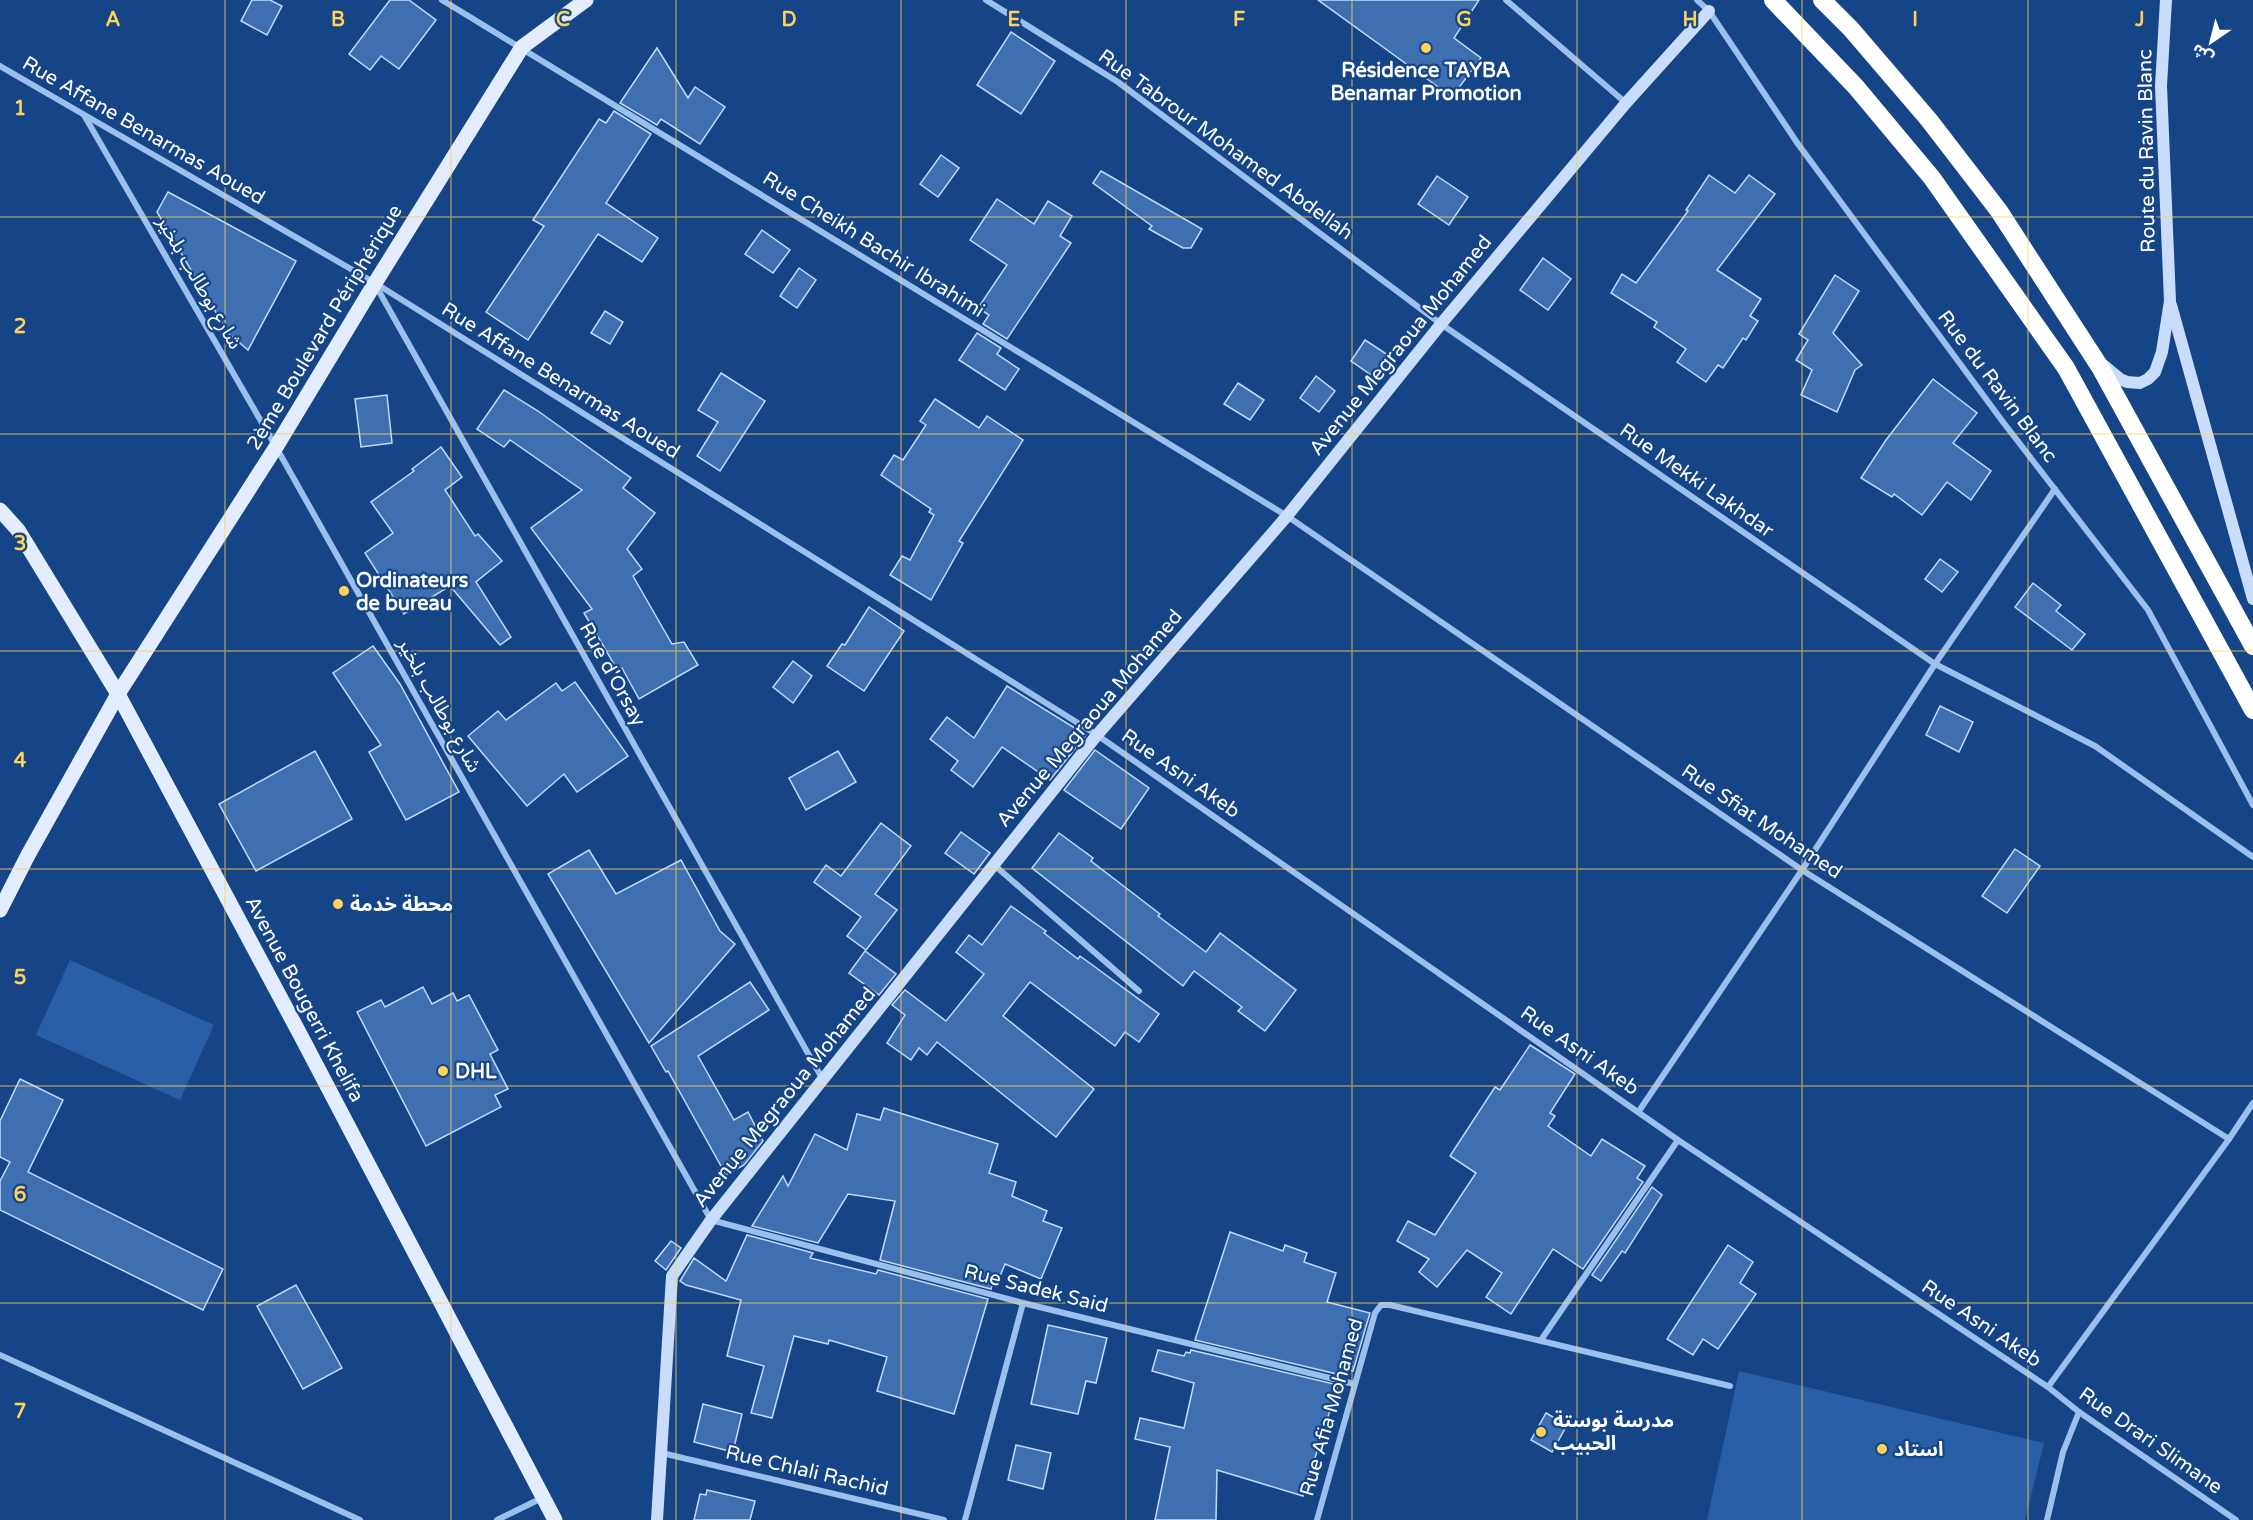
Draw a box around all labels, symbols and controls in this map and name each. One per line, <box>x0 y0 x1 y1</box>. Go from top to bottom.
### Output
text: A <box>106 8 121 32</box>
text: B <box>331 8 345 32</box>
text: C <box>556 8 570 32</box>
text: D <box>781 8 797 32</box>
text: E <box>1008 8 1021 32</box>
text: F <box>1233 8 1245 32</box>
text: G <box>1456 8 1472 32</box>
text: H <box>1682 8 1698 32</box>
text: I <box>1912 8 1918 32</box>
text: J <box>2134 8 2145 32</box>
north arrow <box>2181 12 2241 72</box>
text: ش <box>2188 39 2218 68</box>
marker: Résidence TAYBA Benamar Promotion <box>1419 41 1433 55</box>
street label: Rue Tabrour Mohamed Abdellah <box>1093 44 1357 245</box>
street label: Route du Ravin Blanc <box>2133 49 2161 253</box>
street label: Rue Affane Benarmas Aoued <box>18 51 269 210</box>
place label: Résidence TAYBA Benamar Promotion <box>1330 59 1522 106</box>
text: 1 <box>14 97 26 121</box>
street label: Rue Cheikh Bachir Ibrahimi <box>758 167 989 323</box>
street label: 2ème Boulevard Périphérique <box>242 200 408 455</box>
street label: شارع بوطالب بلخير <box>149 211 247 355</box>
street label: Avenue Megraoua Mohamed <box>1304 231 1497 461</box>
street label: Rue Affane Benarmas Aoued <box>437 298 684 464</box>
street label: Rue du Ravin Blanc <box>1932 306 2062 467</box>
text: 2 <box>14 315 26 339</box>
street label: Rue Mekki Lakhdar <box>1615 419 1778 543</box>
text: 3 <box>14 532 26 556</box>
place label: Ordinateurs de bureau <box>356 569 469 616</box>
marker: Ordinateurs de bureau <box>337 584 351 598</box>
street label: Avenue Megraoua Mohamed <box>992 605 1188 832</box>
street label: Rue d'Orsay <box>574 618 651 731</box>
street label: شارع بوطالب بلخير <box>390 633 486 778</box>
street label: Rue Asni Akeb <box>1116 724 1244 824</box>
text: 4 <box>14 749 27 773</box>
street label: Rue Sfiat Mohamed <box>1677 759 1846 884</box>
street label: Avenue Bougerri Khelifa <box>240 892 369 1107</box>
place label: محطة خدمة <box>350 893 453 917</box>
marker: محطة خدمة <box>331 897 345 911</box>
text: 5 <box>14 966 26 990</box>
street label: Avenue Megraoua Mohamed <box>688 983 881 1213</box>
street label: Rue Asni Akeb <box>1515 1001 1643 1101</box>
place label: DHL <box>455 1060 497 1084</box>
marker: DHL <box>436 1064 450 1078</box>
text: 6 <box>14 1183 26 1207</box>
street label: Rue Sadek Said <box>961 1259 1110 1318</box>
street label: Rue Asni Akeb <box>1917 1275 2046 1373</box>
street label: Rue Afia Mohamed <box>1295 1316 1369 1499</box>
street label: Rue Drari Slimane <box>2074 1382 2227 1499</box>
text: 7 <box>14 1400 26 1424</box>
place label: مدرسة بوستة الحبيب <box>1553 1409 1674 1456</box>
marker: مدرسة بوستة الحبيب <box>1534 1425 1548 1439</box>
place label: استاد <box>1894 1438 1943 1462</box>
street label: Rue Chlali Rachid <box>723 1441 891 1501</box>
marker: استاد <box>1875 1442 1889 1456</box>

